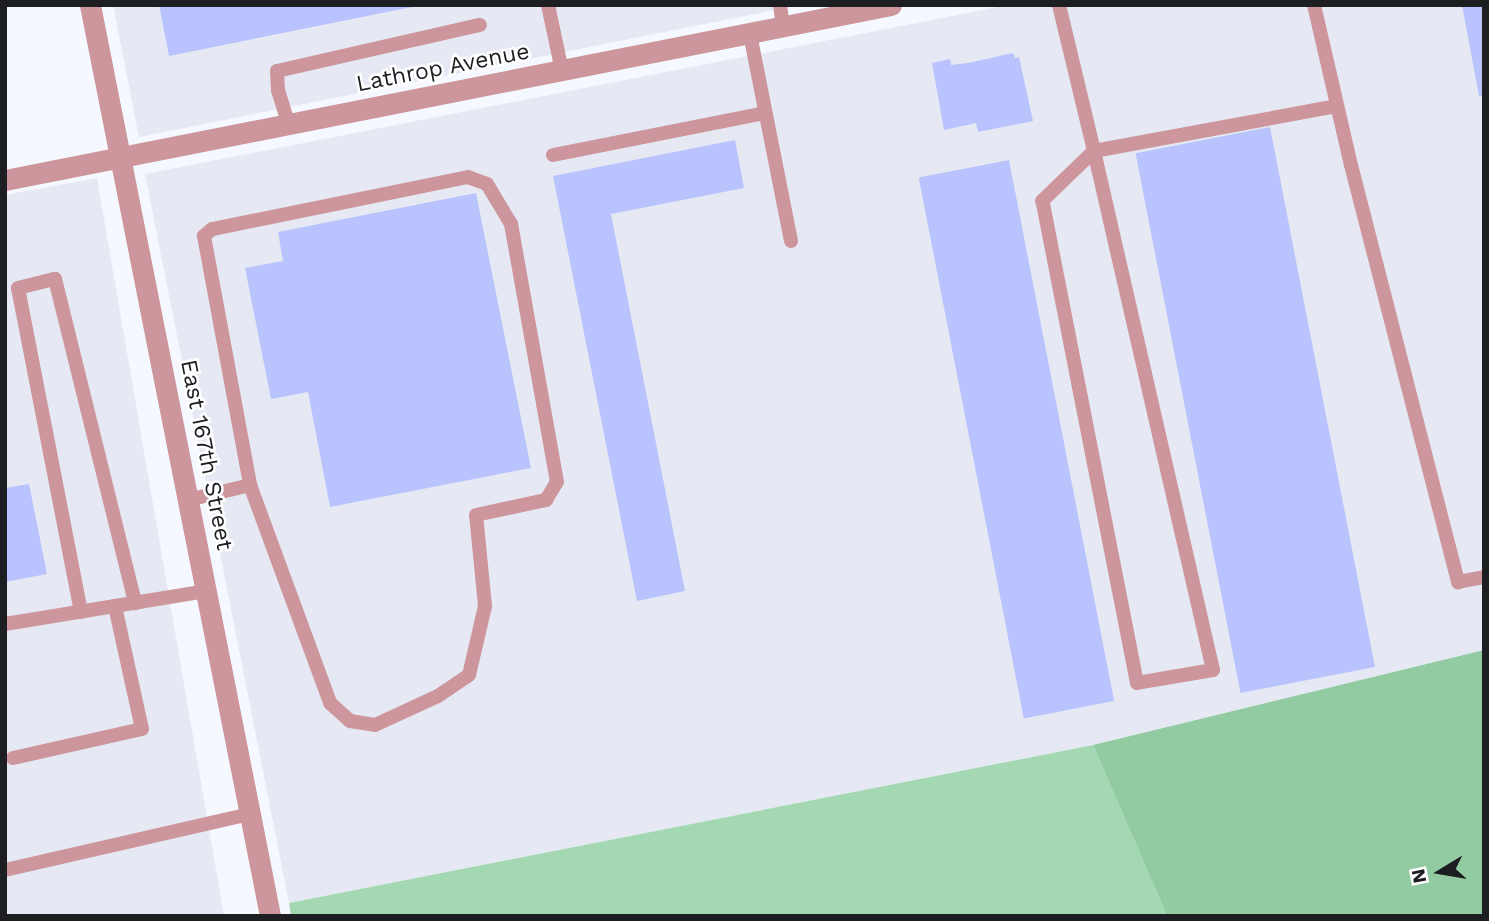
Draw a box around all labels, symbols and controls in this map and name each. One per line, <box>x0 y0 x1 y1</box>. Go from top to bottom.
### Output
street label: Lathrop Avenue <box>354 38 532 98</box>
street label: East 167th Street <box>174 357 238 553</box>
north arrow <box>1405 837 1475 907</box>
text: N <box>1406 867 1432 885</box>

